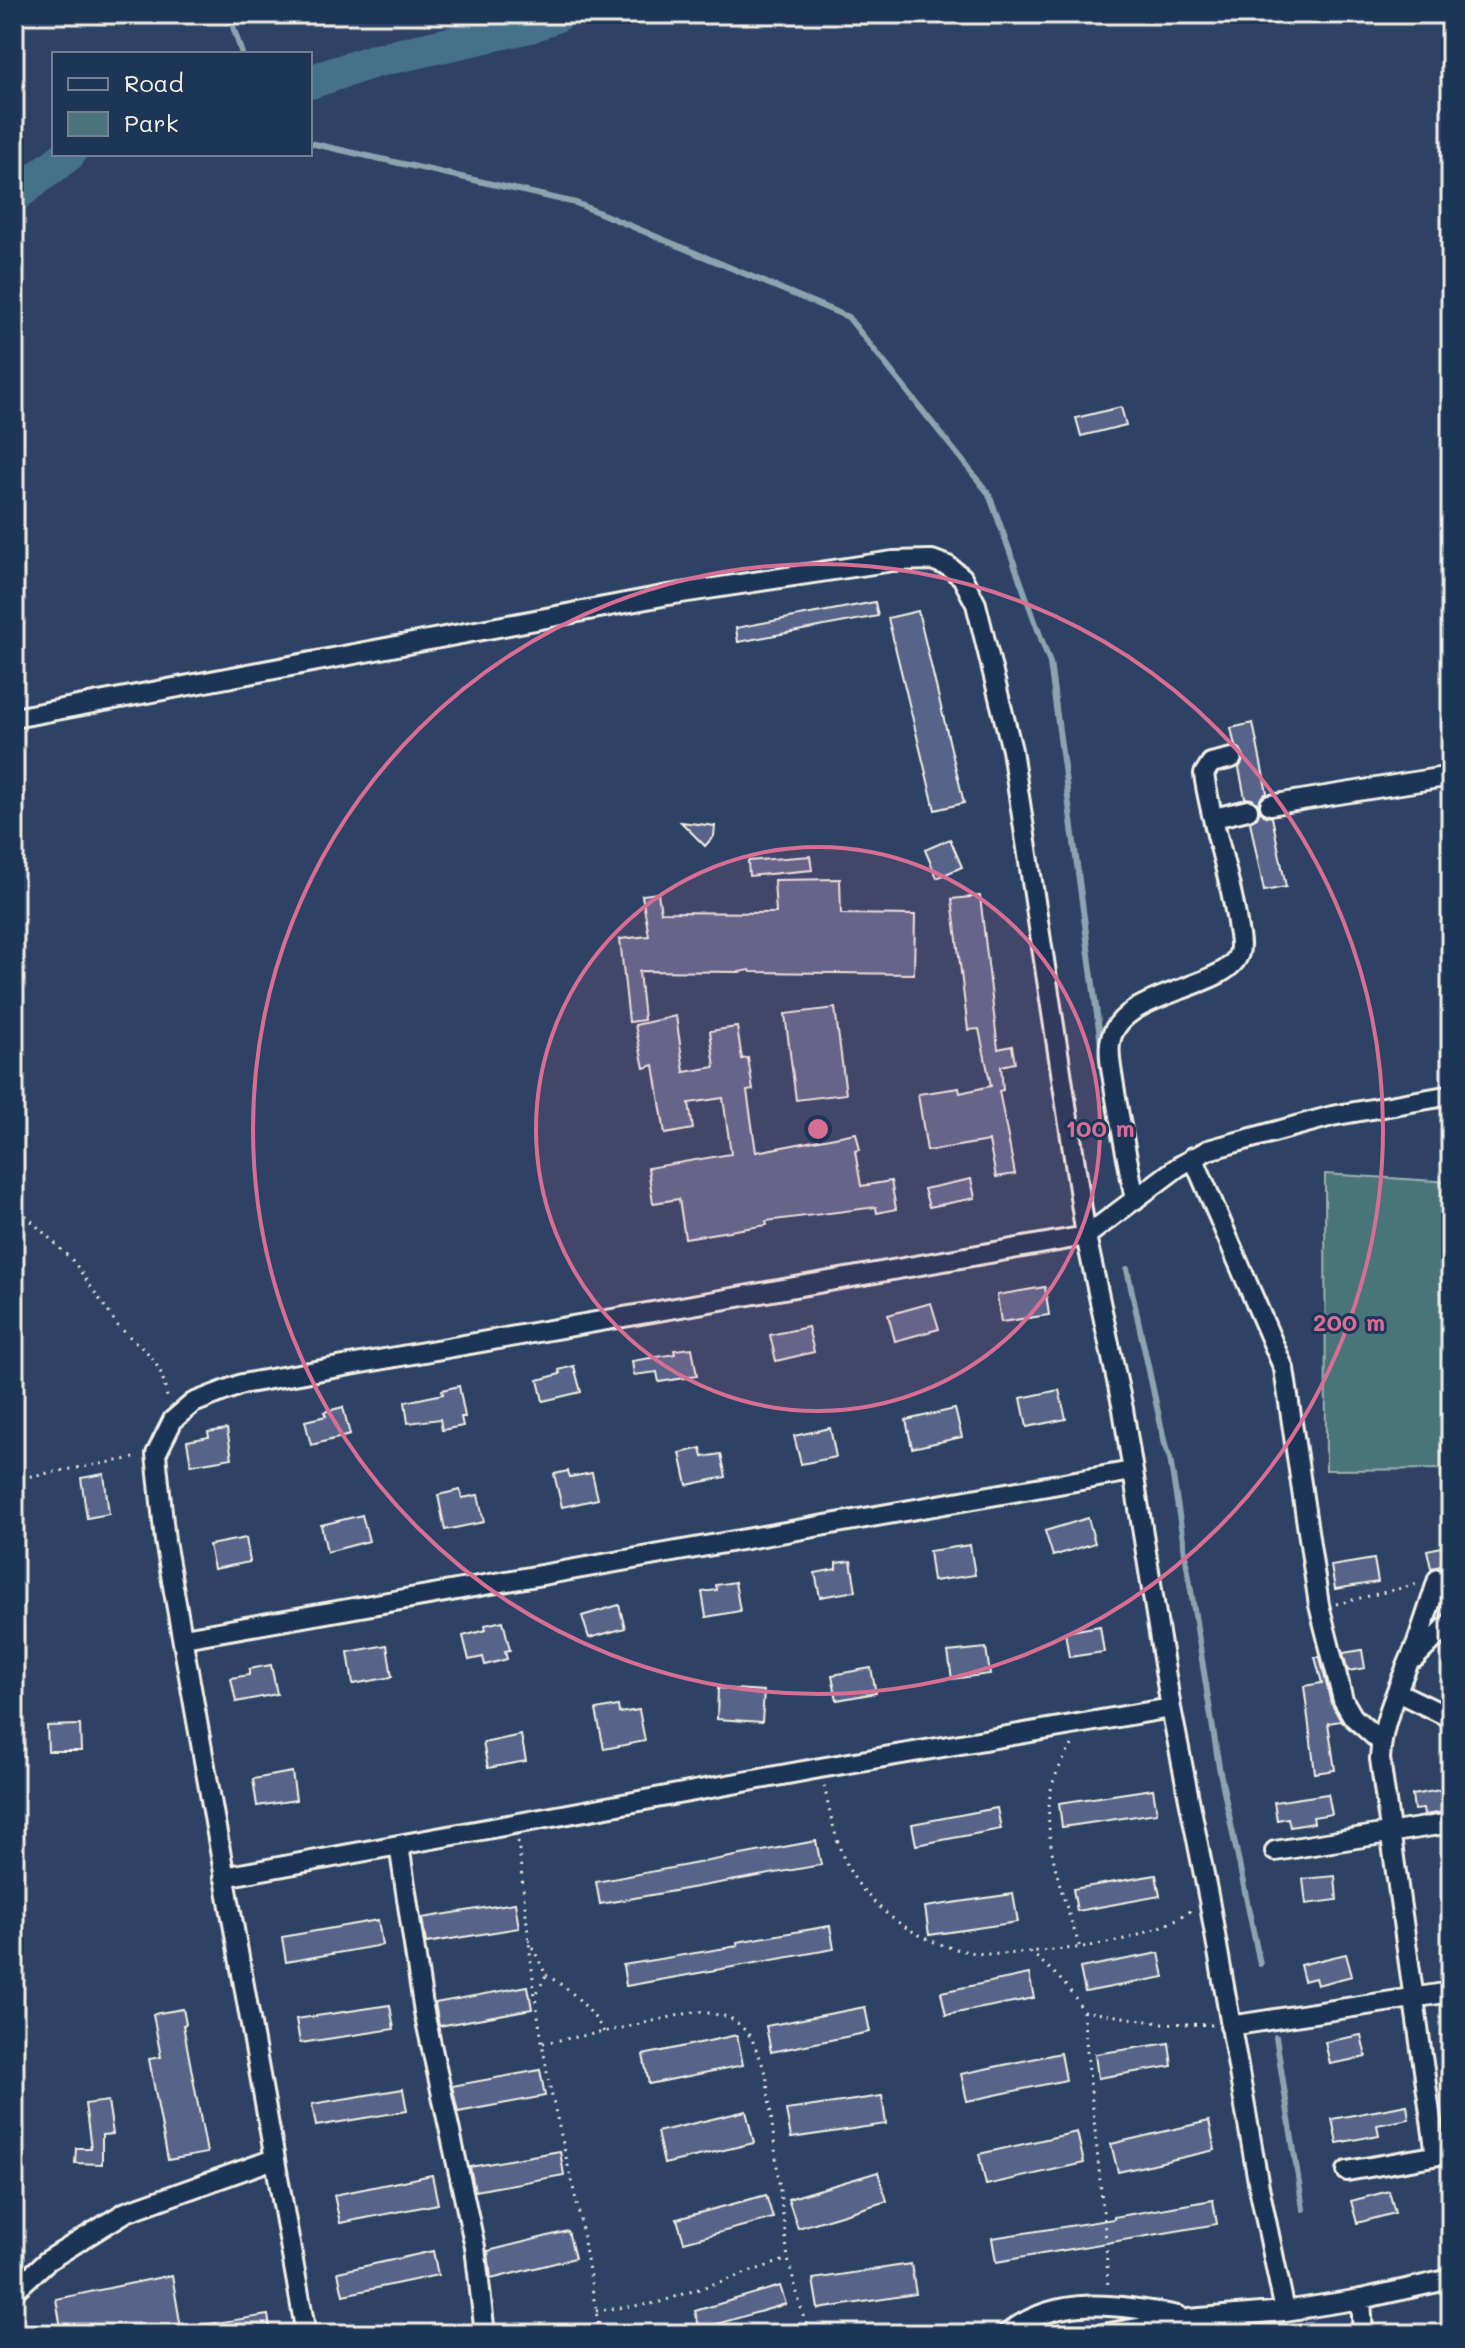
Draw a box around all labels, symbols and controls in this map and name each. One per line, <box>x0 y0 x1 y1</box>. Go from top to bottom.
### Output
legend <box>52 52 312 156</box>
text: Road <box>124 67 184 98</box>
text: Park <box>124 107 178 138</box>
text: 100 m <box>1065 1112 1135 1143</box>
centre of rings <box>804 1115 832 1143</box>
text: 200 m <box>1313 1306 1385 1337</box>

